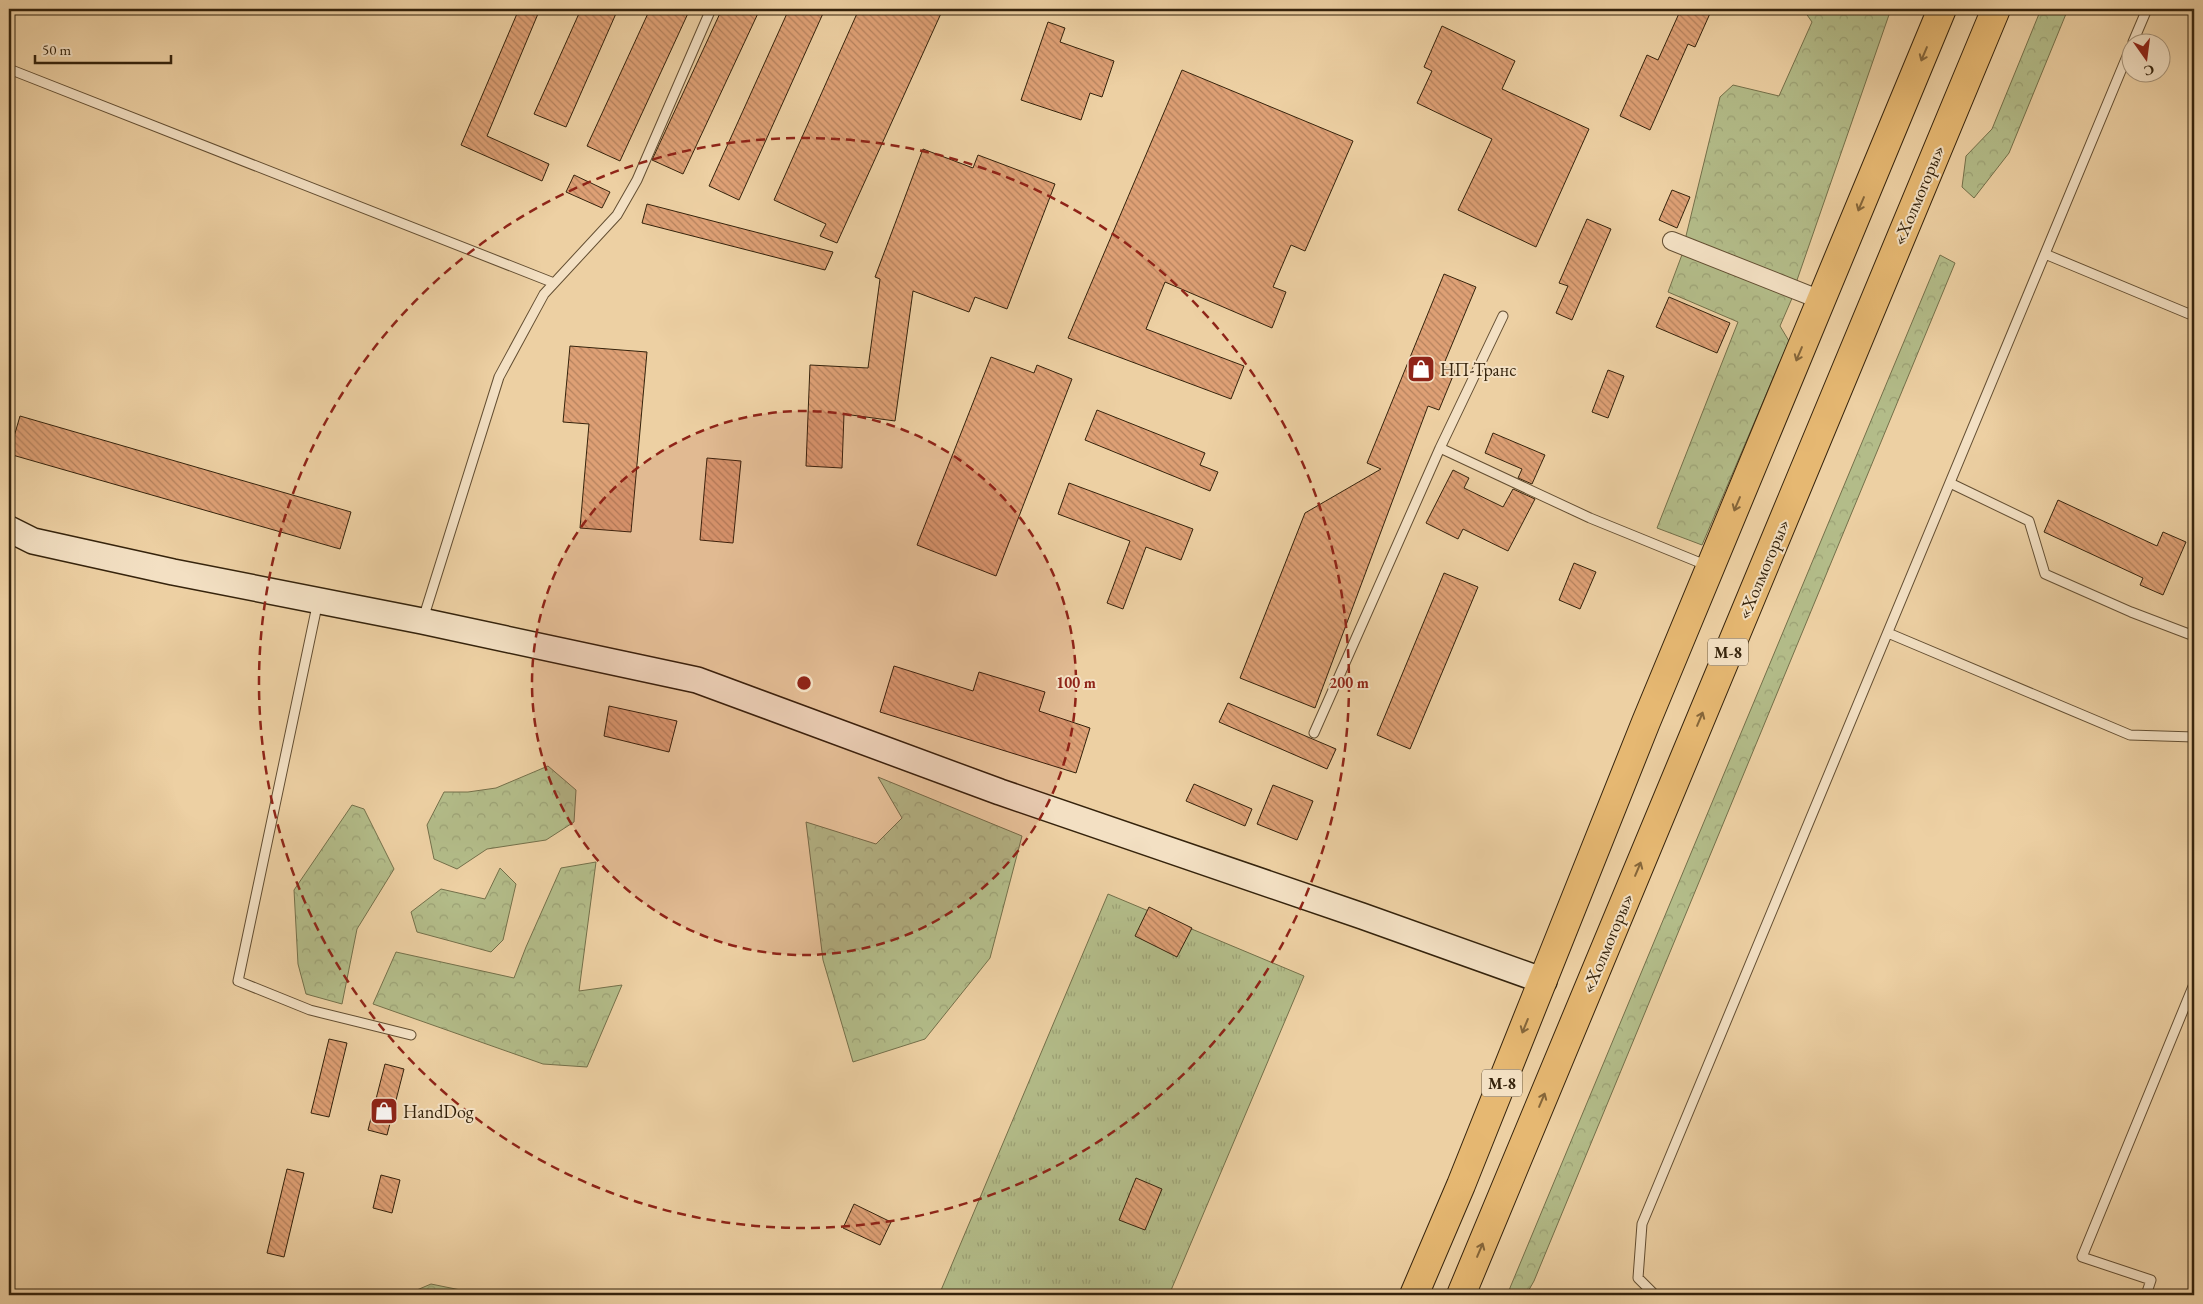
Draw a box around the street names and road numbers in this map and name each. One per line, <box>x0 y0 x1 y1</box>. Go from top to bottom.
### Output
street label: «Холмогоры» <box>1887 141 1949 249</box>
street label: «Холмогоры» <box>1732 515 1794 623</box>
road number: М-8 <box>1708 638 1748 666</box>
street label: «Холмогоры» <box>1576 889 1638 997</box>
road number: М-8 <box>1482 1070 1522 1096</box>

